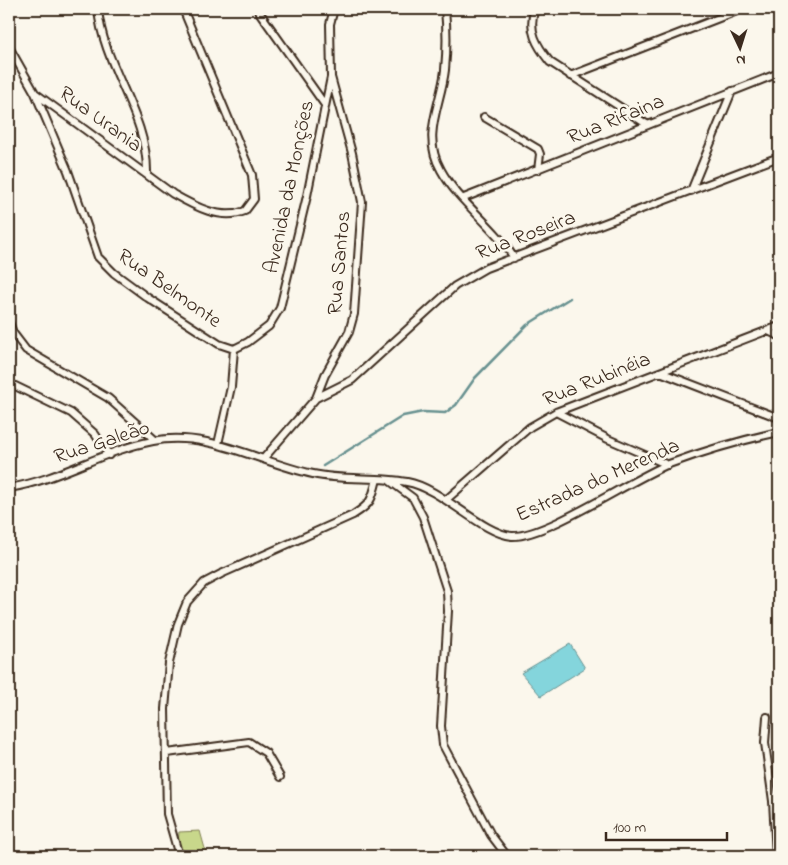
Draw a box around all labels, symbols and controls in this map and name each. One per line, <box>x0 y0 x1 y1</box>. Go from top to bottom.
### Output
north arrow <box>716 22 766 72</box>
text: N <box>735 49 746 70</box>
street label: Rua Urania <box>52 79 148 161</box>
street label: Rua Rifaina <box>563 87 669 153</box>
street label: Avenida da Monções <box>257 98 323 276</box>
street label: Rua Roseira <box>472 203 580 269</box>
street label: Rua Santos <box>321 210 359 316</box>
street label: Rua Belmonte <box>111 242 228 336</box>
street label: Rua Rubinéia <box>539 345 655 415</box>
street label: Rua Galeão <box>50 413 154 473</box>
street label: Estrada do Merenda <box>511 431 685 531</box>
scale bar <box>606 810 727 842</box>
text: 100 m <box>613 817 646 839</box>

